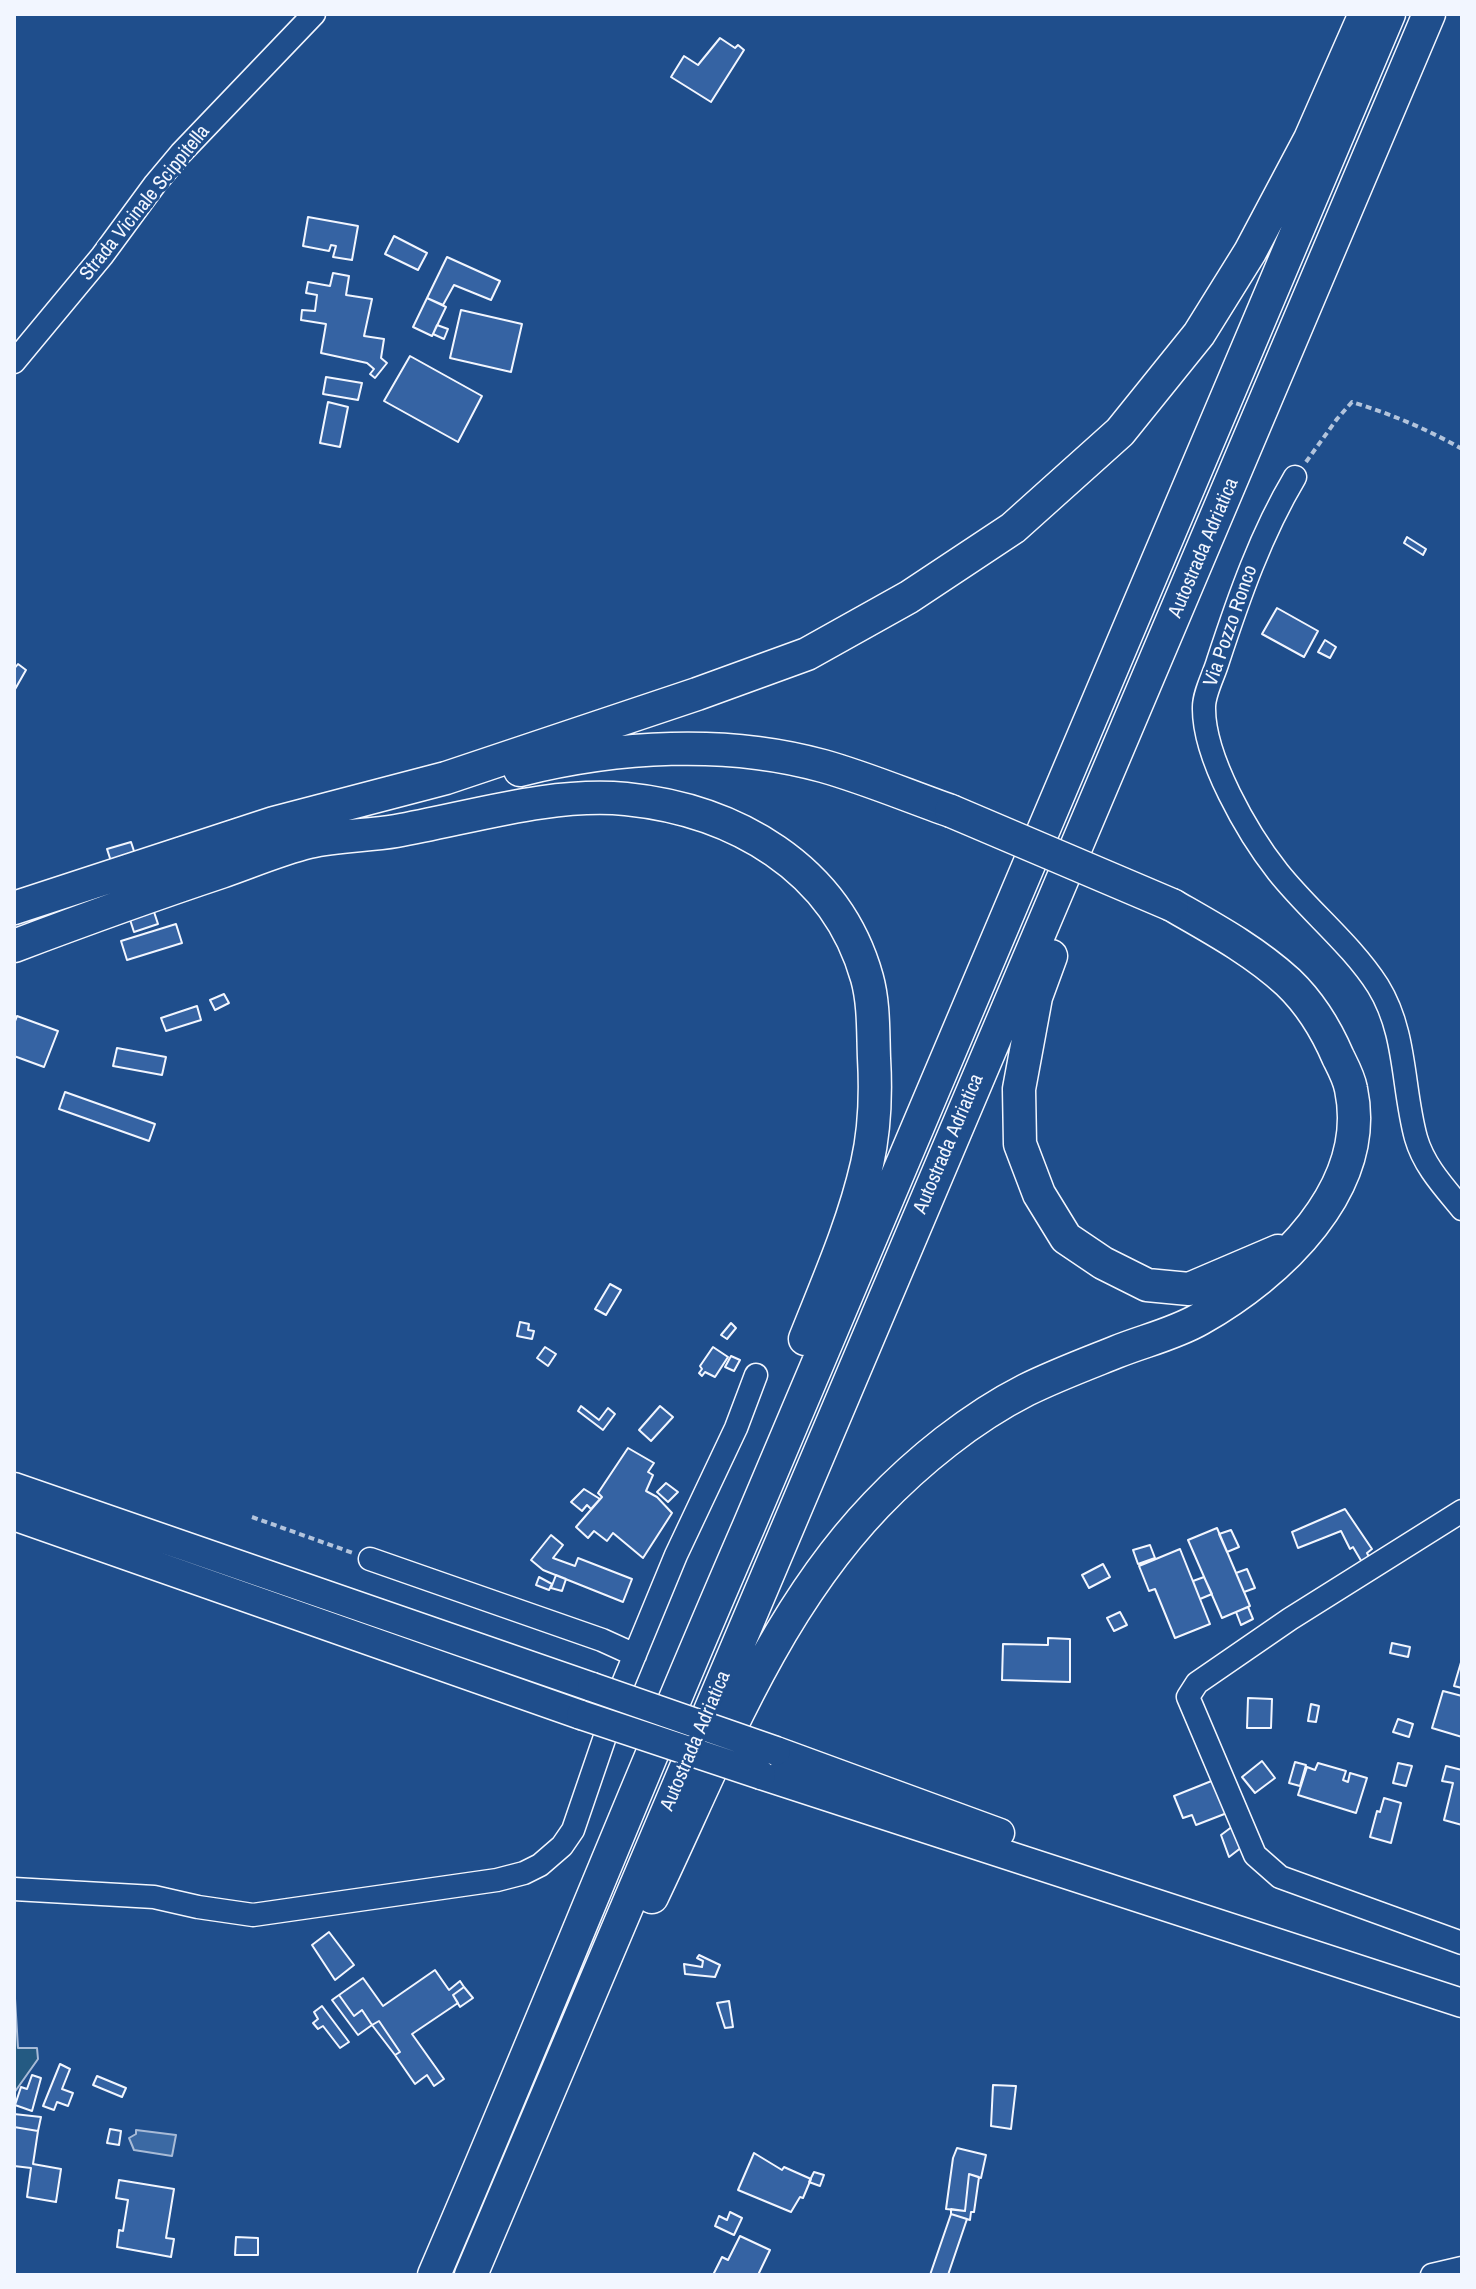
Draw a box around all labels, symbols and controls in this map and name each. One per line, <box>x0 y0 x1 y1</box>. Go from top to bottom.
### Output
street label: Strada Vicinale Scippitella <box>75 120 215 286</box>
street label: Autostrada Adriatica <box>1164 474 1244 622</box>
street label: Via Pozzo Ronco <box>1199 562 1263 690</box>
street label: Autostrada Adriatica <box>909 1070 989 1218</box>
street label: Autostrada Adriatica <box>656 1667 736 1815</box>

